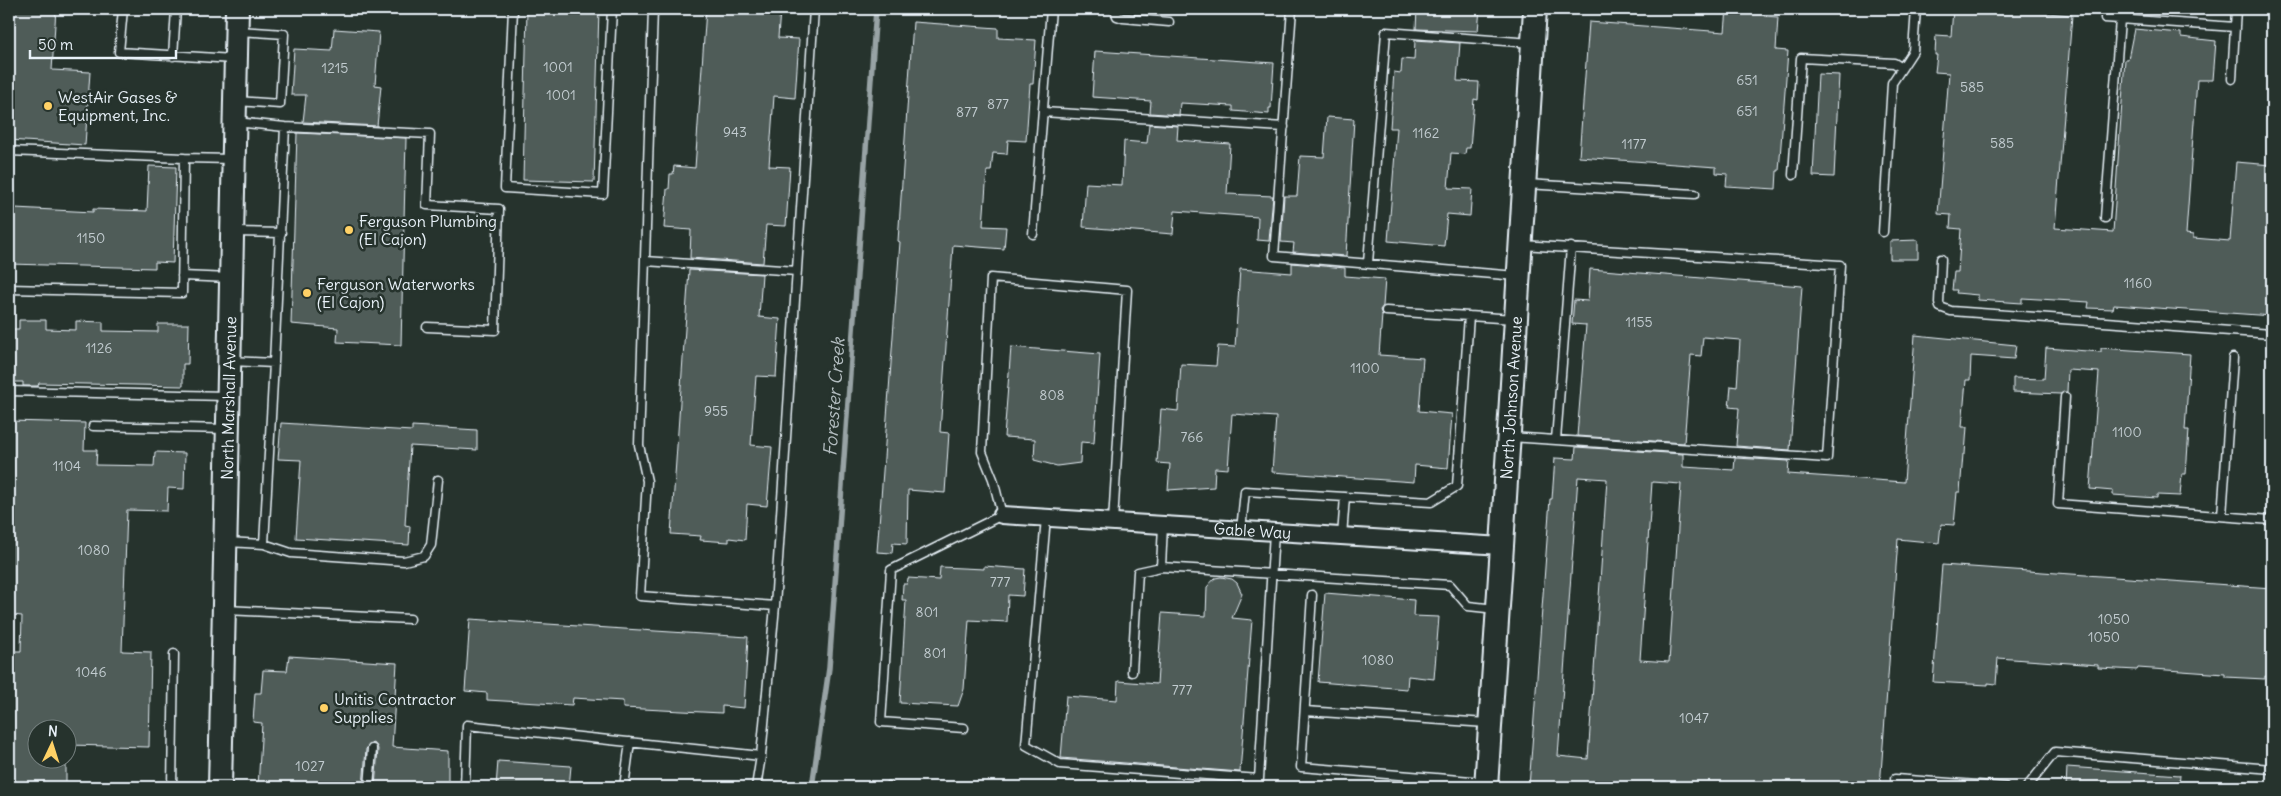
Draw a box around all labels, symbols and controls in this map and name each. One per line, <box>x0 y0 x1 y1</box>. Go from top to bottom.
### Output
scale bar <box>30 28 176 60</box>
text: 50 m <box>38 35 73 54</box>
house number: 1001 <box>543 58 573 76</box>
house number: 1215 <box>322 59 348 77</box>
house number: 651 <box>1736 71 1758 89</box>
house number: 585 <box>1960 78 1984 96</box>
house number: 1001 <box>546 86 576 104</box>
place label: WestAir Gases & Equipment, Inc. <box>58 87 177 125</box>
house number: 877 <box>987 95 1009 113</box>
marker: WestAir Gases & Equipment, Inc. <box>42 100 54 112</box>
house number: 651 <box>1736 102 1758 120</box>
house number: 877 <box>956 103 978 121</box>
house number: 943 <box>723 123 747 141</box>
house number: 1162 <box>1413 124 1440 142</box>
house number: 585 <box>1990 134 2014 152</box>
house number: 1177 <box>1622 135 1647 153</box>
place label: Ferguson Plumbing (El Cajon) <box>359 211 497 249</box>
marker: Ferguson Plumbing (El Cajon) <box>343 224 355 236</box>
house number: 1150 <box>77 229 105 247</box>
place label: Ferguson Waterworks (El Cajon) <box>317 274 475 312</box>
house number: 1160 <box>2124 274 2152 292</box>
marker: Ferguson Waterworks (El Cajon) <box>301 287 313 299</box>
house number: 1155 <box>1625 313 1653 331</box>
street label: North Marshall Avenue <box>217 316 240 480</box>
street label: North Johnson Avenue <box>1496 316 1526 480</box>
water label: Forester Creek <box>818 335 850 457</box>
house number: 1126 <box>86 339 112 357</box>
house number: 1100 <box>1350 359 1380 377</box>
house number: 808 <box>1039 386 1065 404</box>
house number: 955 <box>704 402 728 420</box>
house number: 1100 <box>2112 423 2142 441</box>
house number: 766 <box>1181 428 1203 446</box>
house number: 1104 <box>53 457 81 475</box>
street label: Gable Way <box>1213 518 1292 543</box>
house number: 1080 <box>78 541 110 559</box>
house number: 777 <box>990 573 1010 591</box>
house number: 801 <box>916 603 938 621</box>
house number: 1050 <box>2098 610 2130 628</box>
house number: 1050 <box>2088 628 2120 646</box>
house number: 801 <box>924 644 946 662</box>
house number: 1080 <box>1362 651 1394 669</box>
house number: 1046 <box>76 663 106 681</box>
house number: 777 <box>1172 681 1192 699</box>
place label: Unitis Contractor Supplies <box>334 689 457 727</box>
marker: Unitis Contractor Supplies <box>318 702 330 714</box>
house number: 1047 <box>1679 709 1709 727</box>
north arrow <box>28 718 78 768</box>
text: N <box>47 722 58 740</box>
house number: 1027 <box>295 757 325 775</box>

